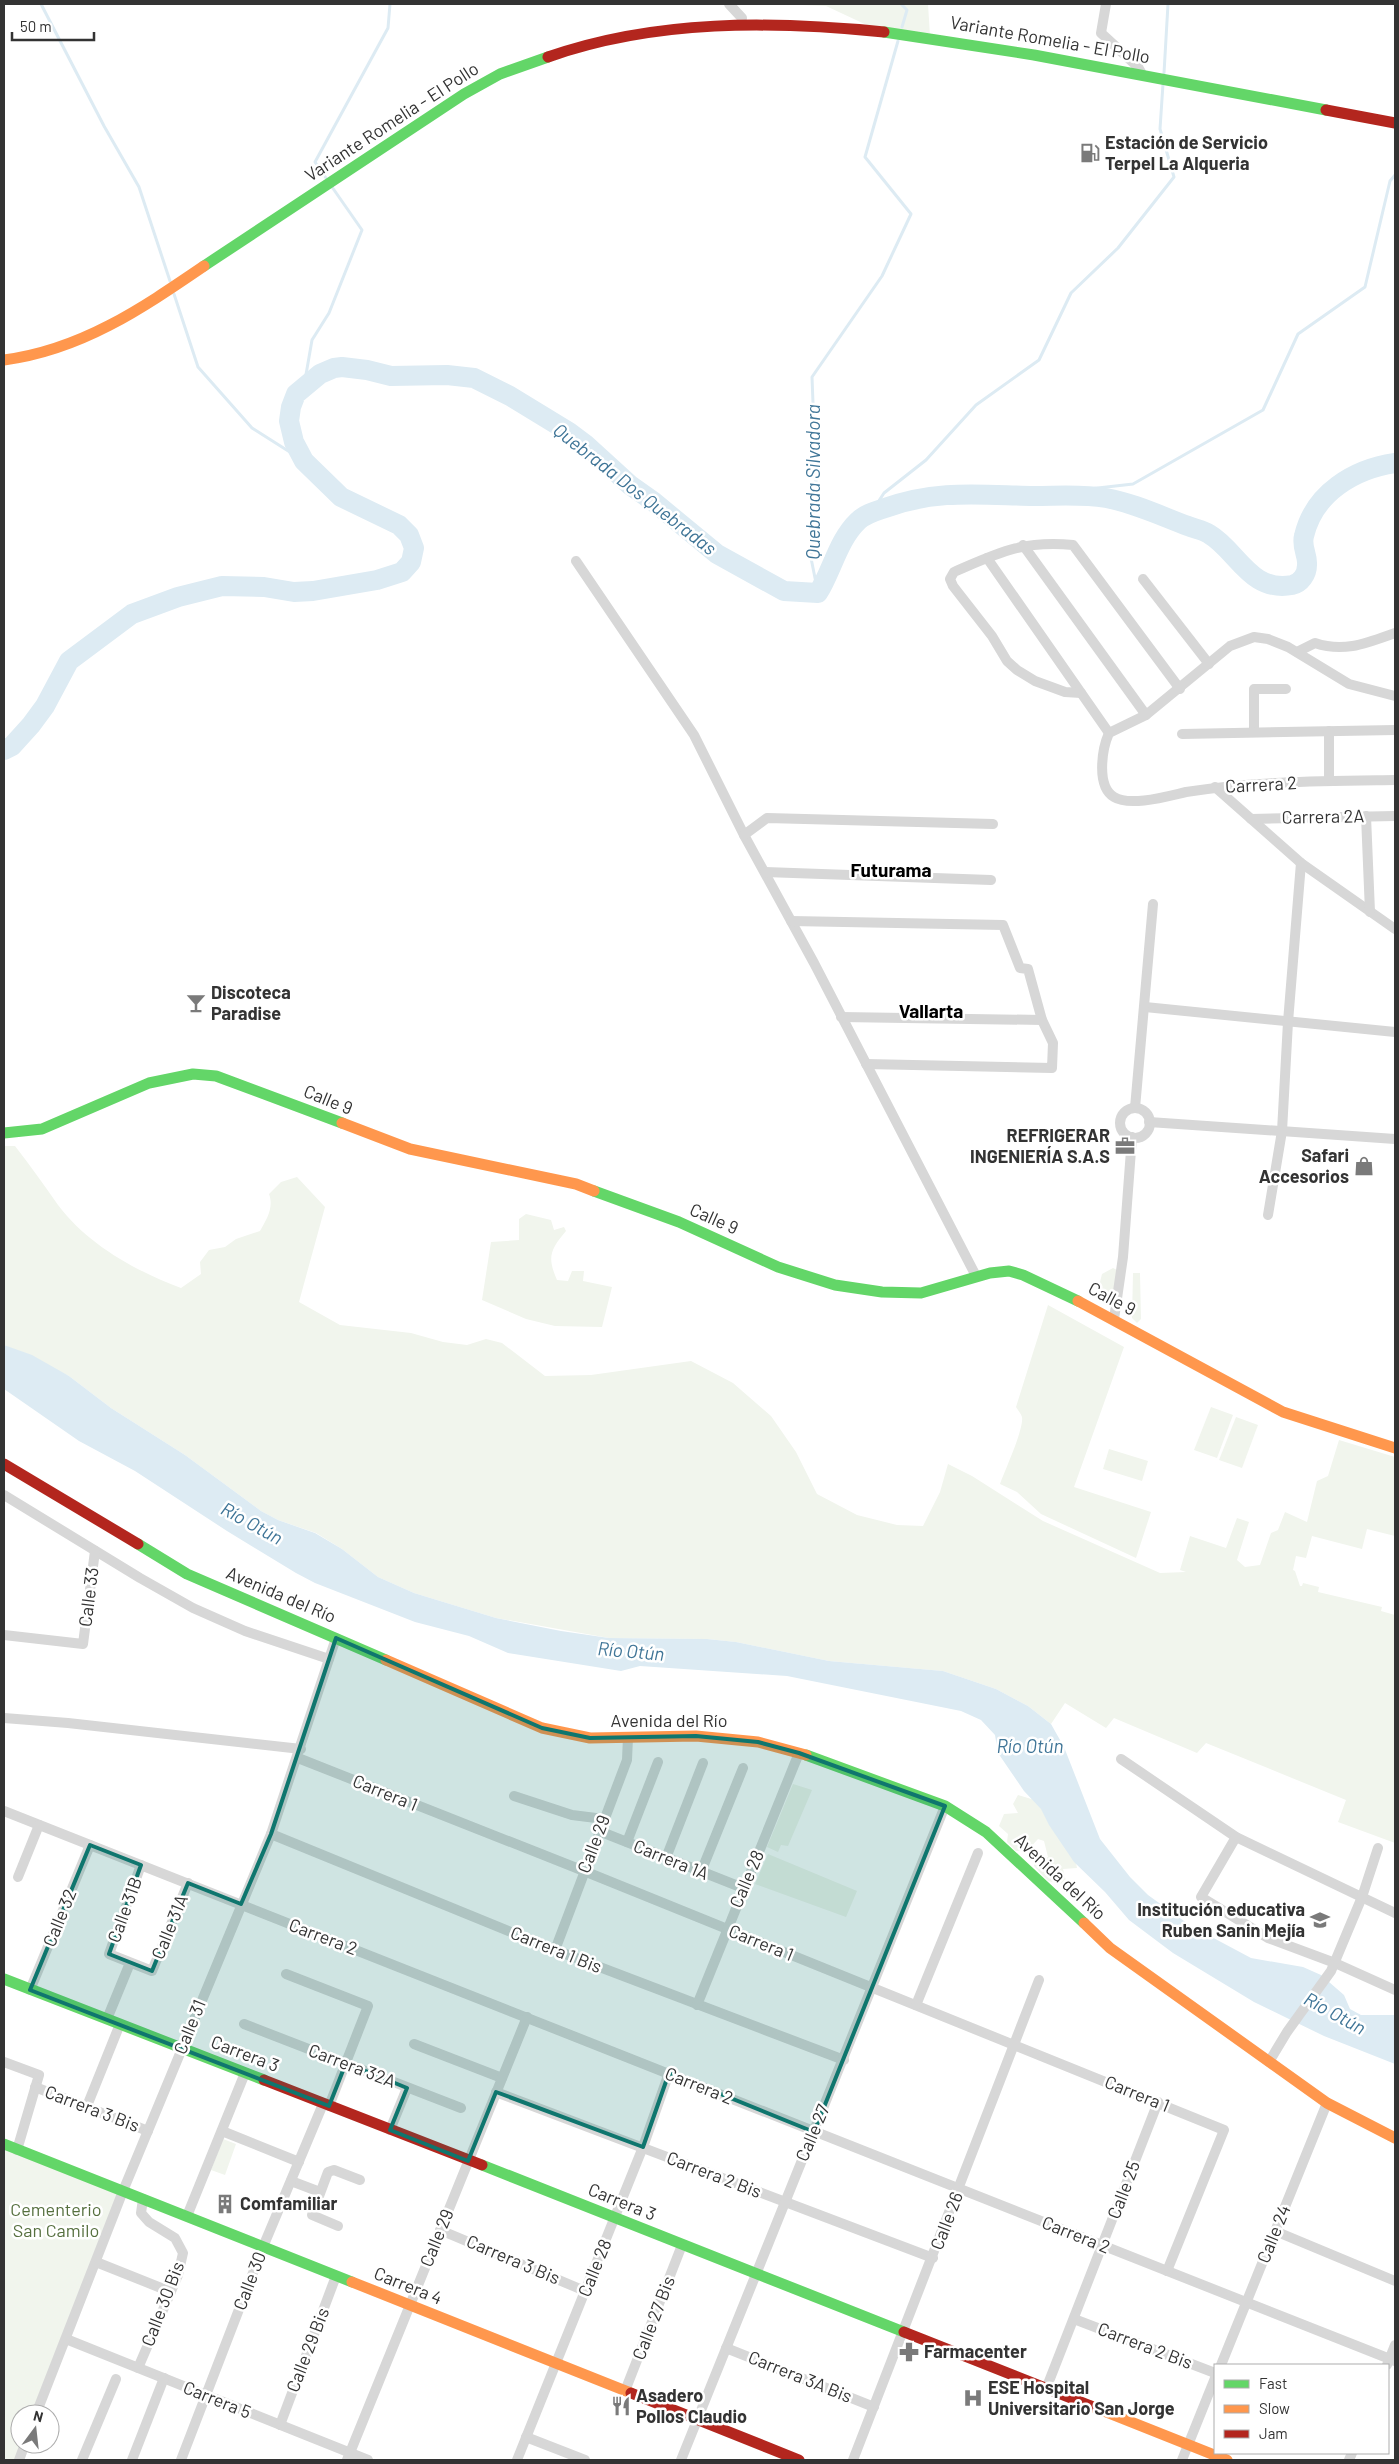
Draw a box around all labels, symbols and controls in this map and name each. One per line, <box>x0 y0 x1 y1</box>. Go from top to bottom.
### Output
scale bar <box>12 10 95 42</box>
street label: Variante Romelia - El Pollo <box>948 11 1152 67</box>
text: 50 m <box>20 17 52 35</box>
street label: Variante Romelia - El Pollo <box>300 57 482 186</box>
place label: Estación de Servicio Terpel La Alqueria <box>1105 131 1268 174</box>
fuel station icon: Estación de Servicio Terpel La Alqueria <box>1079 142 1101 164</box>
water label: Quebrada Silvadora <box>801 404 824 560</box>
water label: Quebrada Dos Quebradas <box>549 418 722 559</box>
street label: Carrera 2 <box>1225 771 1297 797</box>
street label: Carrera 2A <box>1282 804 1364 828</box>
district label: Futurama <box>851 858 931 881</box>
place label: Discoteca Paradise <box>211 981 291 1024</box>
bar icon: Discoteca Paradise <box>185 992 207 1014</box>
district label: Vallarta <box>899 999 963 1022</box>
street label: Calle 9 <box>301 1079 356 1119</box>
place label: REFRIGERAR INGENIERÍA S.A.S <box>970 1124 1110 1167</box>
office icon: REFRIGERAR INGENIERÍA S.A.S <box>1114 1135 1136 1157</box>
place label: Safari Accesorios <box>1259 1144 1349 1187</box>
shop icon: Safari Accesorios <box>1353 1155 1375 1177</box>
street label: Calle 9 <box>687 1198 742 1238</box>
street label: Calle 9 <box>1085 1276 1140 1320</box>
water label: Río Otún <box>217 1496 287 1549</box>
street label: Avenida del Río <box>223 1561 340 1627</box>
street label: Calle 33 <box>73 1566 103 1628</box>
water label: Río Otún <box>597 1636 665 1665</box>
street label: Avenida del Río <box>611 1709 727 1731</box>
water label: Río Otún <box>997 1734 1064 1757</box>
street label: Carrera 1 <box>350 1769 421 1815</box>
street label: Calle 29 <box>572 1811 614 1876</box>
street label: Avenida del Río <box>1010 1828 1111 1924</box>
street label: Carrera 1A <box>631 1834 712 1884</box>
street label: Calle 28 <box>724 1846 768 1911</box>
street label: Calle 31B <box>102 1874 146 1945</box>
street label: Calle 32 <box>38 1886 81 1950</box>
street label: Calle 31A <box>146 1891 192 1962</box>
place label: Institución educativa Ruben Sanin Mejía <box>1137 1898 1305 1941</box>
school or university icon: Institución educativa Ruben Sanin Mejía <box>1309 1909 1331 1931</box>
street label: Carrera 2 <box>286 1913 361 1959</box>
street label: Carrera 1 <box>726 1919 797 1965</box>
street label: Carrera 1 Bis <box>508 1921 605 1977</box>
water label: Río Otún <box>1300 1986 1370 2039</box>
street label: Calle 31 <box>168 1996 210 2057</box>
street label: Carrera 3 <box>208 2030 283 2076</box>
street label: Carrera 32A <box>306 2038 399 2092</box>
street label: Carrera 2 <box>662 2061 737 2109</box>
street label: Carrera 1 <box>1102 2070 1173 2116</box>
street label: Carrera 3 Bis <box>42 2080 143 2136</box>
street label: Calle 27 <box>790 2100 834 2164</box>
street label: Carrera 2 Bis <box>664 2146 765 2202</box>
street label: Calle 25 <box>1102 2158 1144 2222</box>
street label: Carrera 3 <box>585 2178 660 2225</box>
street label: Calle 26 <box>925 2189 967 2253</box>
place label: Comfamiliar <box>240 2192 337 2214</box>
building icon: Comfamiliar <box>214 2193 236 2215</box>
park label: Cementerio San Camilo <box>10 2198 102 2241</box>
street label: Calle 24 <box>1251 2201 1295 2266</box>
street label: Calle 29 <box>415 2205 458 2270</box>
street label: Carrera 2 <box>1039 2210 1114 2258</box>
street label: Carrera 3 Bis <box>463 2230 563 2289</box>
street label: Calle 28 <box>573 2235 616 2300</box>
street label: Calle 30 <box>228 2248 270 2313</box>
street label: Calle 30 Bis <box>136 2258 188 2349</box>
street label: Carrera 4 <box>371 2261 446 2309</box>
street label: Calle 27 Bis <box>627 2273 679 2363</box>
street label: Calle 29 Bis <box>281 2304 333 2395</box>
street label: Carrera 2 Bis <box>1095 2317 1196 2373</box>
place label: Farmacenter <box>924 2340 1027 2362</box>
pharmacy icon: Farmacenter <box>898 2341 920 2363</box>
street label: Carrera 3A Bis <box>745 2345 856 2407</box>
legend <box>1214 2364 1389 2454</box>
text: Fast <box>1259 2374 1287 2392</box>
street label: Carrera 5 <box>180 2376 254 2423</box>
place label: ESE Hospital Universitario San Jorge <box>988 2376 1175 2419</box>
place label: Asadero Pollos Claudio <box>636 2384 747 2427</box>
hospital icon: ESE Hospital Universitario San Jorge <box>962 2387 984 2409</box>
restaurant icon: Asadero Pollos Claudio <box>610 2395 632 2417</box>
text: Slow <box>1259 2399 1290 2417</box>
north arrow <box>10 2404 60 2454</box>
text: N <box>32 2407 45 2425</box>
text: Jam <box>1259 2424 1288 2442</box>

